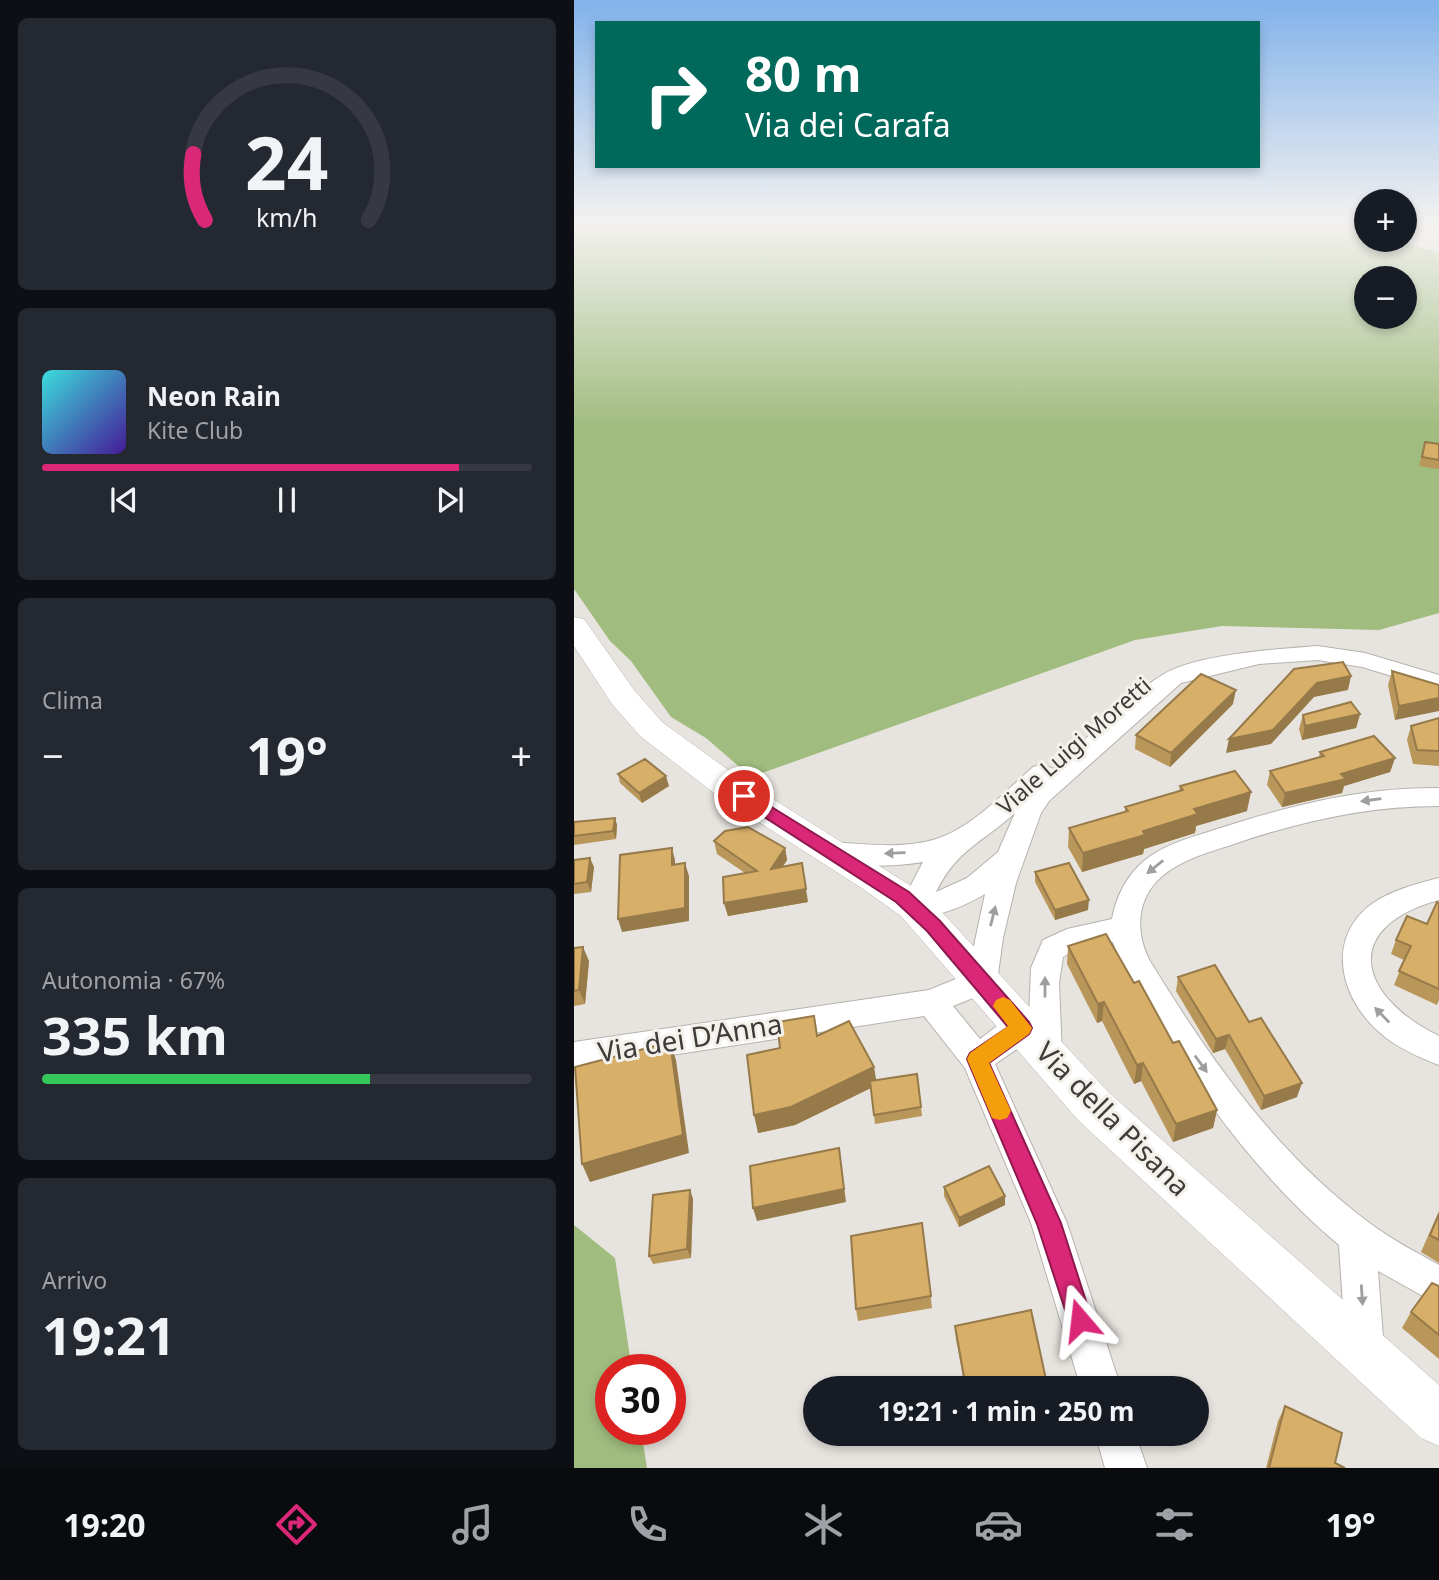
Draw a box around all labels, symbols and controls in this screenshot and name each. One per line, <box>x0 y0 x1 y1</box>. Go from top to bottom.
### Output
text: 80 m <box>745 40 862 106</box>
icon: right <box>630 49 721 140</box>
text: Via dei Carafa <box>745 103 951 146</box>
text: 24 <box>245 112 329 211</box>
map controls <box>1354 189 1417 329</box>
button: + <box>1354 189 1417 252</box>
text: km/h <box>256 200 318 234</box>
button: − <box>1354 266 1417 329</box>
text: Neon Rain <box>147 378 281 414</box>
text: Kite Club <box>147 414 243 446</box>
icon: previous <box>105 481 143 519</box>
icon: pause <box>268 481 306 519</box>
icon: next <box>431 481 469 519</box>
street label: Viale Luigi Moretti <box>989 669 1157 821</box>
text: Clima <box>42 684 103 716</box>
text: 19° <box>246 719 328 790</box>
text: − <box>42 729 64 781</box>
text: + <box>510 729 532 781</box>
pin <box>714 766 774 826</box>
icon: arrive <box>725 777 763 815</box>
one-way arrow <box>1360 795 1382 806</box>
one-way arrow <box>884 848 906 859</box>
one-way arrow <box>1147 859 1164 874</box>
one-way arrow <box>988 905 999 927</box>
text: Autonomia · 67% <box>42 964 225 996</box>
one-way arrow <box>1039 976 1051 998</box>
text: 335 km <box>42 999 228 1070</box>
street label: Via dei D’Anna <box>595 1004 785 1070</box>
one-way arrow <box>1374 1006 1391 1023</box>
street label: Via della Pisana <box>1028 1033 1199 1204</box>
one-way arrow <box>1194 1055 1208 1073</box>
text: Arrivo <box>42 1264 107 1296</box>
position arrow <box>1043 1283 1117 1357</box>
one-way arrow <box>1357 1284 1368 1306</box>
text: 19:21 <box>42 1299 176 1370</box>
speed limit sign: 30 <box>595 1354 686 1445</box>
text: 19:21 · 1 min · 250 m <box>878 1393 1134 1429</box>
icon: directions <box>272 1500 321 1549</box>
icon: music <box>448 1500 497 1549</box>
icon: phone <box>623 1500 672 1549</box>
icon: climate <box>799 1500 848 1549</box>
icon: car <box>974 1500 1023 1549</box>
icon: filters <box>1150 1500 1199 1549</box>
text: 19:20 <box>63 1503 146 1546</box>
text: 19° <box>1325 1503 1376 1546</box>

